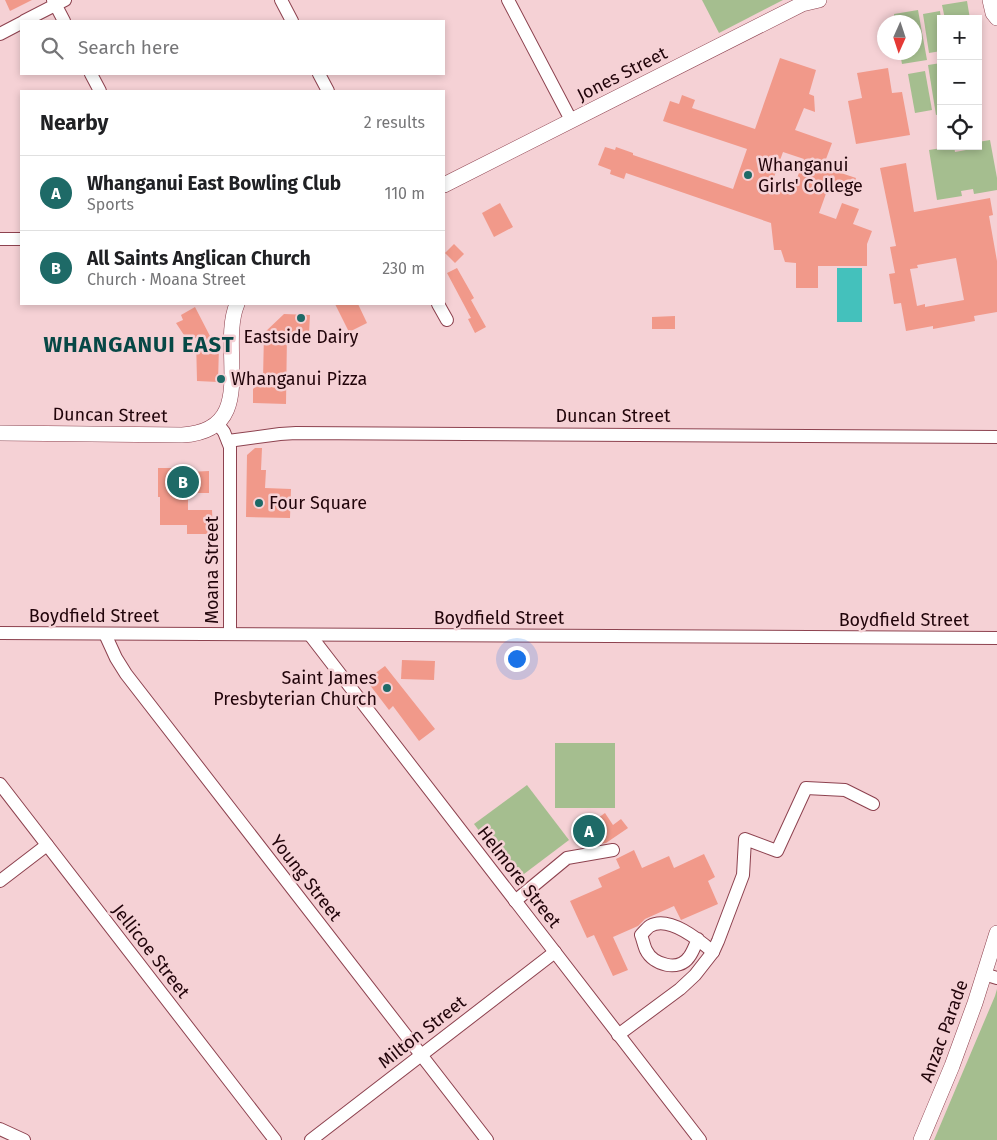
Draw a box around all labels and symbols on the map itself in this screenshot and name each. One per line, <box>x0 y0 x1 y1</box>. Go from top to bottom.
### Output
north arrow <box>877 15 922 60</box>
street label: Jones Street <box>573 42 671 106</box>
place label: Whanganui Girls' College <box>758 154 863 197</box>
marker: Whanganui Girls' College <box>742 169 754 181</box>
marker: Eastside Dairy <box>295 312 307 324</box>
place label: Eastside Dairy <box>244 326 359 348</box>
district label: WHANGANUI EAST <box>43 331 235 358</box>
place label: Whanganui Pizza <box>231 368 367 390</box>
marker: Whanganui Pizza <box>215 373 227 385</box>
street label: Duncan Street <box>52 403 168 427</box>
street label: Duncan Street <box>556 405 671 427</box>
pin: B <box>167 463 199 501</box>
place label: Four Square <box>269 492 367 514</box>
marker: Four Square <box>253 497 265 509</box>
street label: Moana Street <box>201 515 223 624</box>
street label: Boydfield Street <box>29 605 160 627</box>
street label: Boydfield Street <box>434 607 565 629</box>
street label: Boydfield Street <box>839 609 970 631</box>
your location <box>504 646 530 672</box>
place label: Saint James Presbyterian Church <box>213 667 377 710</box>
marker: Saint James Presbyterian Church <box>381 682 393 694</box>
pin: A <box>573 812 605 850</box>
street label: Helmore Street <box>472 822 566 933</box>
street label: Young Street <box>266 831 347 926</box>
street label: Jellicoe Street <box>108 900 195 1003</box>
street label: Anzac Parade <box>915 977 973 1085</box>
street label: Milton Street <box>374 991 471 1073</box>

